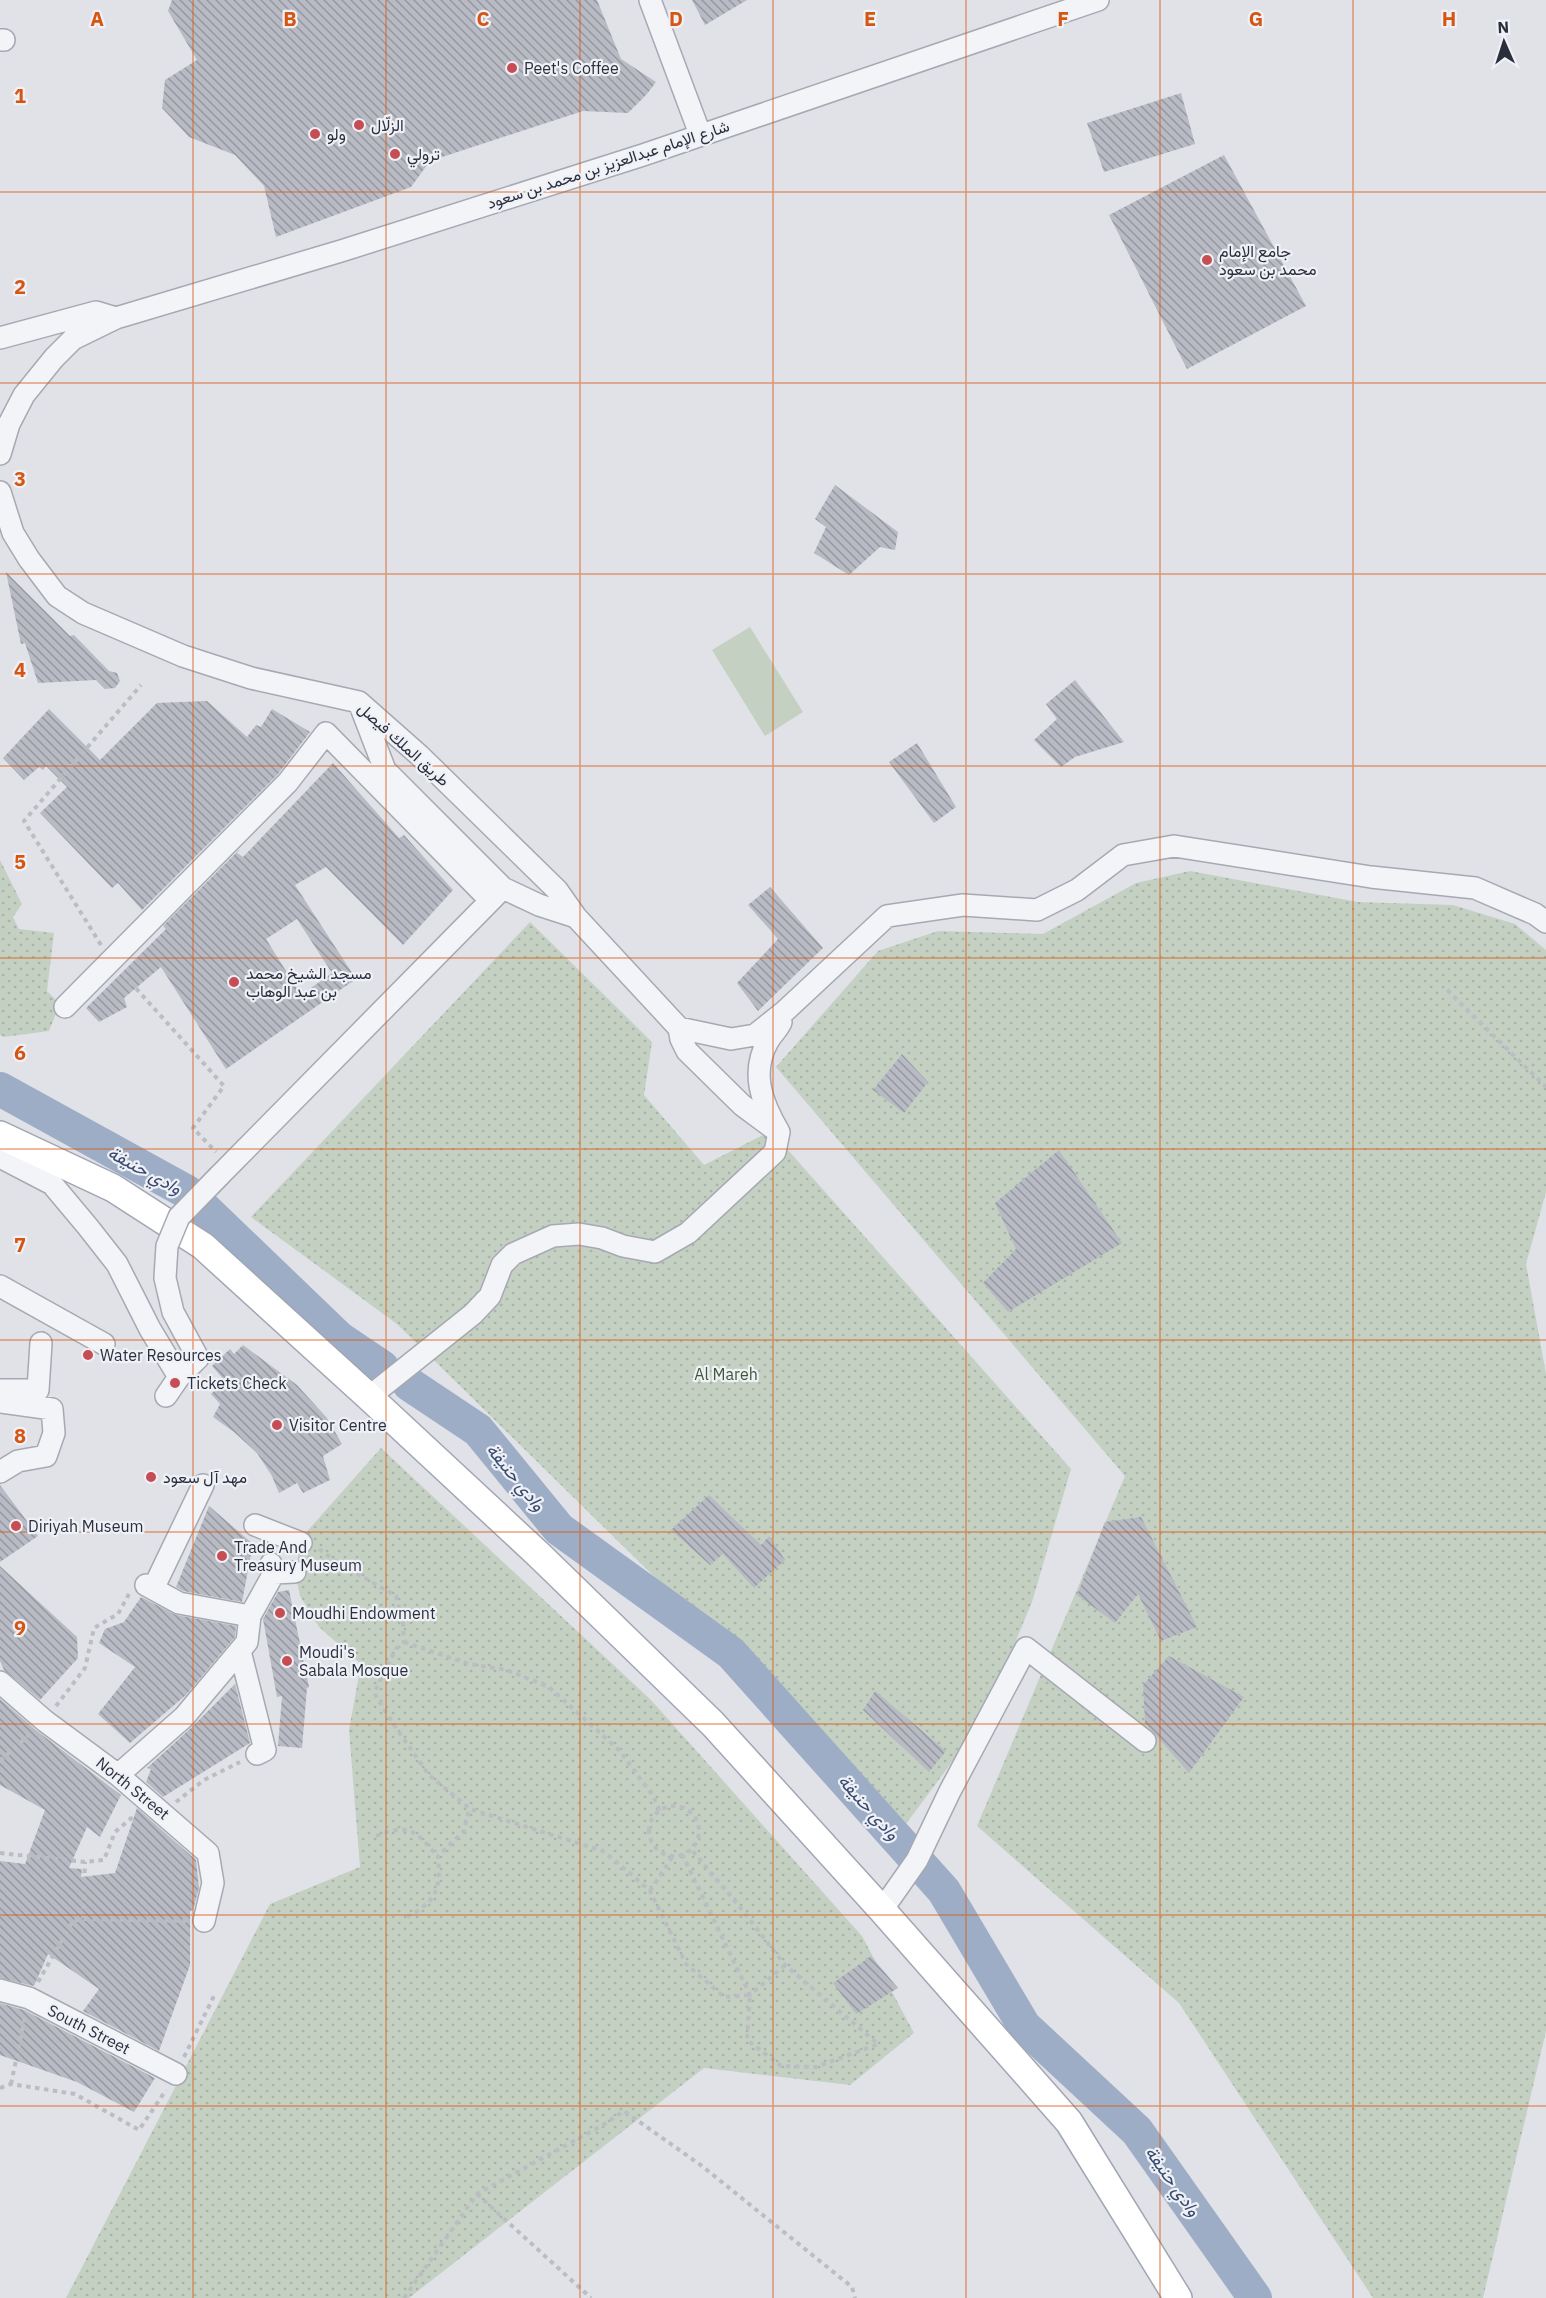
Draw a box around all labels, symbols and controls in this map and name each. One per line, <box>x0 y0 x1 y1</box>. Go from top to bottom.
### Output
text: A <box>90 5 104 32</box>
text: B <box>283 5 297 32</box>
text: C <box>476 5 490 32</box>
text: D <box>669 5 683 32</box>
text: E <box>864 5 876 32</box>
text: F <box>1057 5 1069 32</box>
text: G <box>1249 5 1263 32</box>
text: H <box>1442 5 1456 32</box>
north arrow <box>1474 12 1534 72</box>
text: N <box>1497 17 1510 37</box>
place label: Peet's Coffee <box>524 58 619 78</box>
marker: Peet's Coffee <box>505 61 519 75</box>
text: 1 <box>14 82 26 109</box>
place label: الزلّال <box>371 115 404 136</box>
street label: شارع الإمام عبدالعزيز بن محمد بن سعود <box>484 115 732 215</box>
marker: الزلّال <box>352 118 366 132</box>
place label: ولو <box>327 124 346 145</box>
marker: ولو <box>308 127 322 141</box>
place label: ترولي <box>407 144 440 168</box>
marker: ترولي <box>388 147 402 161</box>
place label: جامع الإمام محمد بن سعود <box>1219 241 1316 280</box>
marker: جامع الإمام محمد بن سعود <box>1200 253 1214 267</box>
text: 2 <box>14 273 26 300</box>
text: 3 <box>14 465 26 492</box>
text: 4 <box>14 656 26 683</box>
street label: طريق الملك فيصل <box>353 698 454 791</box>
text: 5 <box>14 848 26 875</box>
place label: مسجد الشيخ محمد بن عبد الوهاب <box>246 963 372 1002</box>
marker: مسجد الشيخ محمد بن عبد الوهاب <box>227 975 241 989</box>
text: 6 <box>14 1039 26 1066</box>
water label: وادي حنيفة <box>102 1140 186 1203</box>
text: 7 <box>14 1231 26 1258</box>
place label: Water Resources <box>100 1345 222 1365</box>
marker: Water Resources <box>81 1348 95 1362</box>
park label: Al Mareh <box>694 1364 758 1384</box>
place label: Tickets Check <box>187 1373 287 1393</box>
marker: Tickets Check <box>168 1376 182 1390</box>
place label: Visitor Centre <box>289 1415 387 1435</box>
marker: Visitor Centre <box>270 1418 284 1432</box>
text: 8 <box>14 1422 26 1449</box>
water label: وادي حنيفة <box>479 1438 550 1518</box>
place label: مهد آل سعود <box>163 1467 247 1488</box>
marker: مهد آل سعود <box>144 1470 158 1484</box>
place label: Diriyah Museum <box>28 1516 144 1536</box>
marker: Diriyah Museum <box>9 1519 23 1533</box>
place label: Trade And Treasury Museum <box>234 1537 362 1575</box>
marker: Trade And Treasury Museum <box>215 1549 229 1563</box>
place label: Moudhi Endowment <box>292 1603 436 1623</box>
marker: Moudhi Endowment <box>273 1606 287 1620</box>
text: 9 <box>14 1614 26 1641</box>
place label: Moudi's Sabala Mosque <box>299 1642 408 1680</box>
marker: Moudi's Sabala Mosque <box>280 1654 294 1668</box>
street label: North Street <box>92 1752 174 1824</box>
water label: وادي حنيفة <box>830 1769 905 1847</box>
street label: South Street <box>44 2000 134 2058</box>
water label: وادي حنيفة <box>1137 2141 1206 2223</box>

